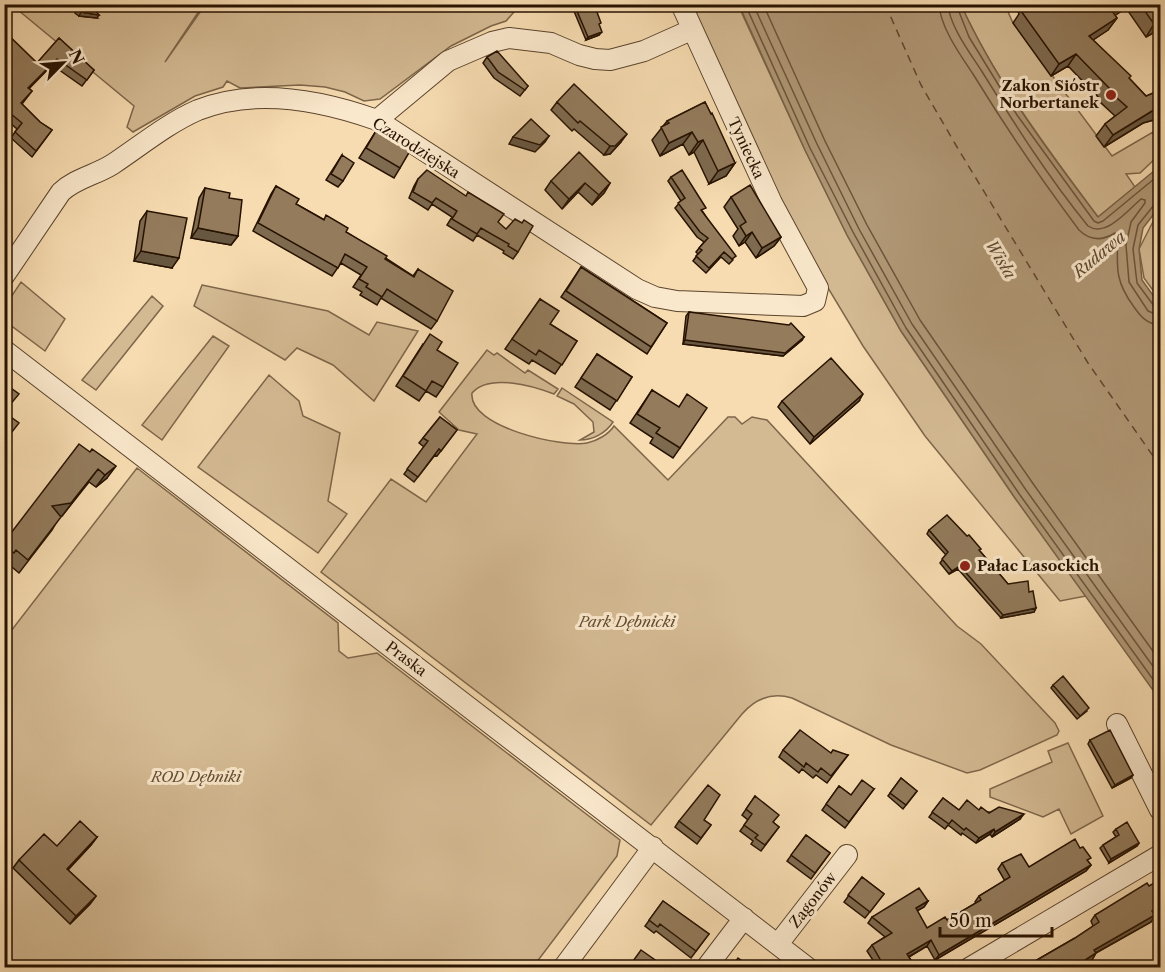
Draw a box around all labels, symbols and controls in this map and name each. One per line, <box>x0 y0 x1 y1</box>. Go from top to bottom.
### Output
north arrow <box>33 33 93 93</box>
text: N <box>65 46 89 67</box>
place label: Zakon Sióstr Norbertanek <box>1000 76 1100 112</box>
marker: Zakon Sióstr Norbertanek <box>1104 88 1118 102</box>
street label: Czarodziejska <box>369 113 464 182</box>
street label: Tyniecka <box>724 114 769 182</box>
water label: Rudawa <box>1067 226 1130 283</box>
water label: Wisła <box>982 236 1021 283</box>
place label: Pałac Lasockich <box>977 556 1100 575</box>
marker: Pałac Lasockich <box>958 559 972 573</box>
park label: Park Dębnicki <box>578 612 676 631</box>
street label: Praska <box>382 637 431 680</box>
park label: ROD Dębniki <box>150 767 242 786</box>
street label: Zagonów <box>785 868 841 931</box>
scale bar <box>940 900 1052 938</box>
text: 50 m <box>949 910 992 932</box>

